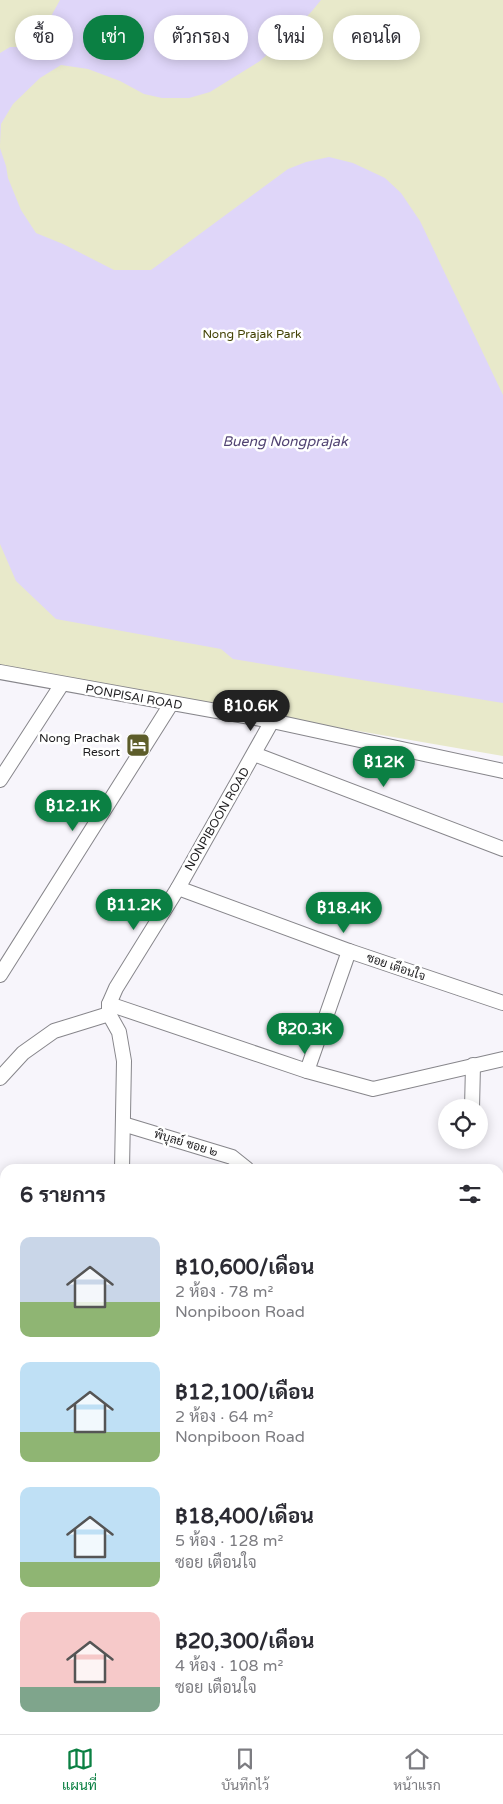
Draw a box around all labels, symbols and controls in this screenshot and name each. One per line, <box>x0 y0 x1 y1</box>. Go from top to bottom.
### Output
chip: ซื้อ <box>15 15 73 60</box>
chip: เช่า <box>83 15 144 60</box>
chip: ตัวกรอง <box>154 15 248 60</box>
chip: ใหม่ <box>258 15 323 60</box>
chip: คอนโด <box>333 15 420 60</box>
park label: Nong Prajak Park <box>202 327 302 341</box>
water label: Bueng Nongprajak <box>222 433 349 450</box>
street label: PONPISAI ROAD <box>85 682 183 712</box>
pin: ฿10.6K <box>210 690 292 732</box>
text: ฿10.6K <box>224 696 278 716</box>
place label: Nong Prachak Resort <box>39 731 120 759</box>
hotel icon: Nong Prachak Resort <box>125 732 151 758</box>
pin: ฿12K <box>354 746 414 788</box>
text: ฿12K <box>364 752 404 772</box>
street label: NONPIBOON ROAD <box>182 765 252 873</box>
pin: ฿12.1K <box>32 790 114 832</box>
text: ฿12.1K <box>46 796 100 816</box>
pin: ฿11.2K <box>93 888 175 931</box>
pin: ฿18.4K <box>303 892 385 934</box>
text: ฿11.2K <box>107 895 161 915</box>
text: ฿18.4K <box>317 898 371 918</box>
street label: ซอย เตือนใจ <box>365 949 428 984</box>
pin: ฿20.3K <box>264 1012 346 1055</box>
text: ฿20.3K <box>278 1019 332 1039</box>
map controls <box>438 1099 488 1149</box>
button: locate <box>438 1099 488 1149</box>
street label: พิบุลย์ ซอย ๒ <box>152 1126 220 1161</box>
icon: filters <box>456 1180 484 1208</box>
text: 6 รายการ <box>20 1183 106 1208</box>
text: ฿10,600/เดือน <box>175 1255 314 1280</box>
icon: home <box>60 1257 120 1317</box>
text: 2 ห้อง · 78 m² <box>175 1282 273 1302</box>
text: Nonpiboon Road <box>175 1302 305 1322</box>
text: ฿12,100/เดือน <box>175 1380 314 1405</box>
icon: home <box>60 1382 120 1442</box>
text: 2 ห้อง · 64 m² <box>175 1407 273 1427</box>
text: Nonpiboon Road <box>175 1427 305 1447</box>
text: ฿18,400/เดือน <box>175 1504 314 1529</box>
icon: home <box>60 1507 120 1567</box>
text: 5 ห้อง · 128 m² <box>175 1531 283 1551</box>
text: ซอย เตือนใจ <box>175 1553 257 1573</box>
text: ฿20,300/เดือน <box>175 1629 314 1654</box>
icon: home <box>60 1632 120 1692</box>
text: 4 ห้อง · 108 m² <box>175 1656 283 1676</box>
text: ซอย เตือนใจ <box>175 1678 257 1698</box>
tab: แผนที่ <box>62 1745 97 1794</box>
tab: บันทึกไว้ <box>221 1745 269 1794</box>
tab: หน้าแรก <box>393 1745 441 1794</box>

